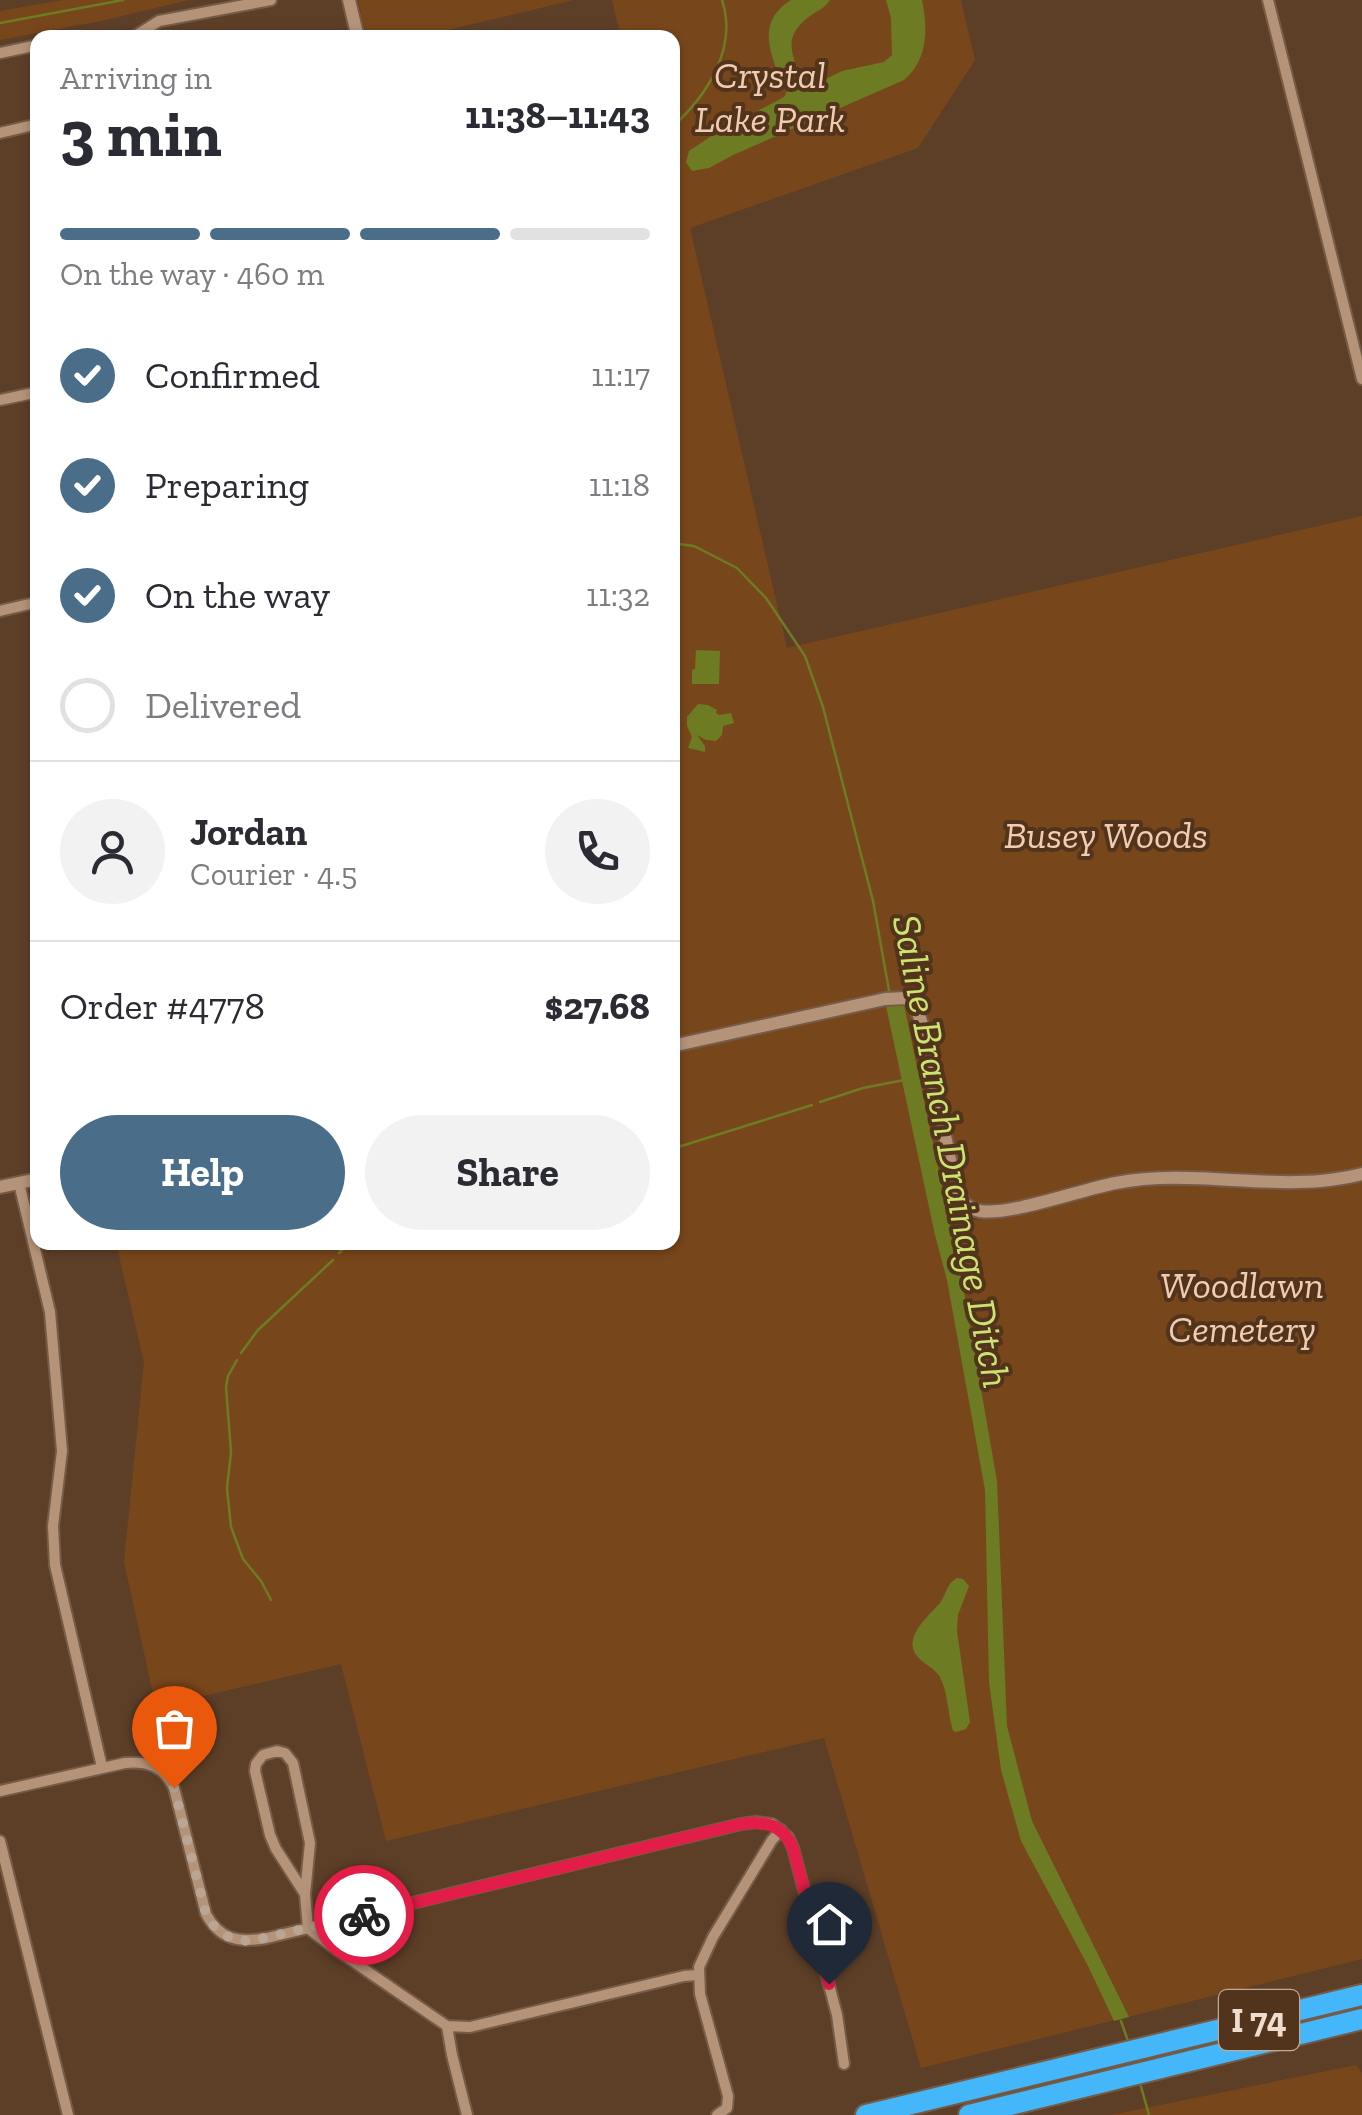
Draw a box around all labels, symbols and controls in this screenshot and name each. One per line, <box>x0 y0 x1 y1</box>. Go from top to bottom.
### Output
park label: Crystal Lake Park <box>695 52 845 142</box>
text: Arriving in <box>60 59 212 97</box>
text: 11:38–11:43 <box>465 92 650 138</box>
text: 3 min <box>60 95 222 173</box>
text: On the way · 460 m <box>60 255 324 293</box>
icon: check <box>60 348 115 403</box>
text: Confirmed <box>145 352 320 398</box>
text: 11:17 <box>591 356 650 394</box>
icon: check <box>60 458 115 513</box>
text: Preparing <box>145 462 309 508</box>
text: 11:18 <box>589 466 650 504</box>
icon: check <box>60 568 115 623</box>
text: On the way <box>145 572 330 618</box>
text: 11:32 <box>586 576 650 614</box>
text: Delivered <box>145 682 301 728</box>
button: person <box>60 799 165 904</box>
button: phone <box>545 799 650 904</box>
text: Jordan <box>190 809 307 855</box>
park label: Busey Woods <box>1004 812 1208 858</box>
text: Courier · 4.5 <box>190 855 357 893</box>
water label: Saline Branch Drainage Ditch <box>883 910 1021 1392</box>
text: Order #4778 <box>60 983 265 1029</box>
text: $27.68 <box>545 983 650 1029</box>
button: Help <box>60 1115 345 1230</box>
button: Share <box>365 1115 650 1230</box>
park label: Woodlawn Cemetery <box>1160 1262 1324 1352</box>
pin <box>132 1686 217 1789</box>
icon: bag <box>147 1701 202 1756</box>
courier <box>314 1865 414 1965</box>
pin <box>787 1882 872 1985</box>
icon: bike <box>337 1888 392 1943</box>
icon: home <box>802 1897 857 1952</box>
road number: I 74 <box>1219 1990 1299 2050</box>

